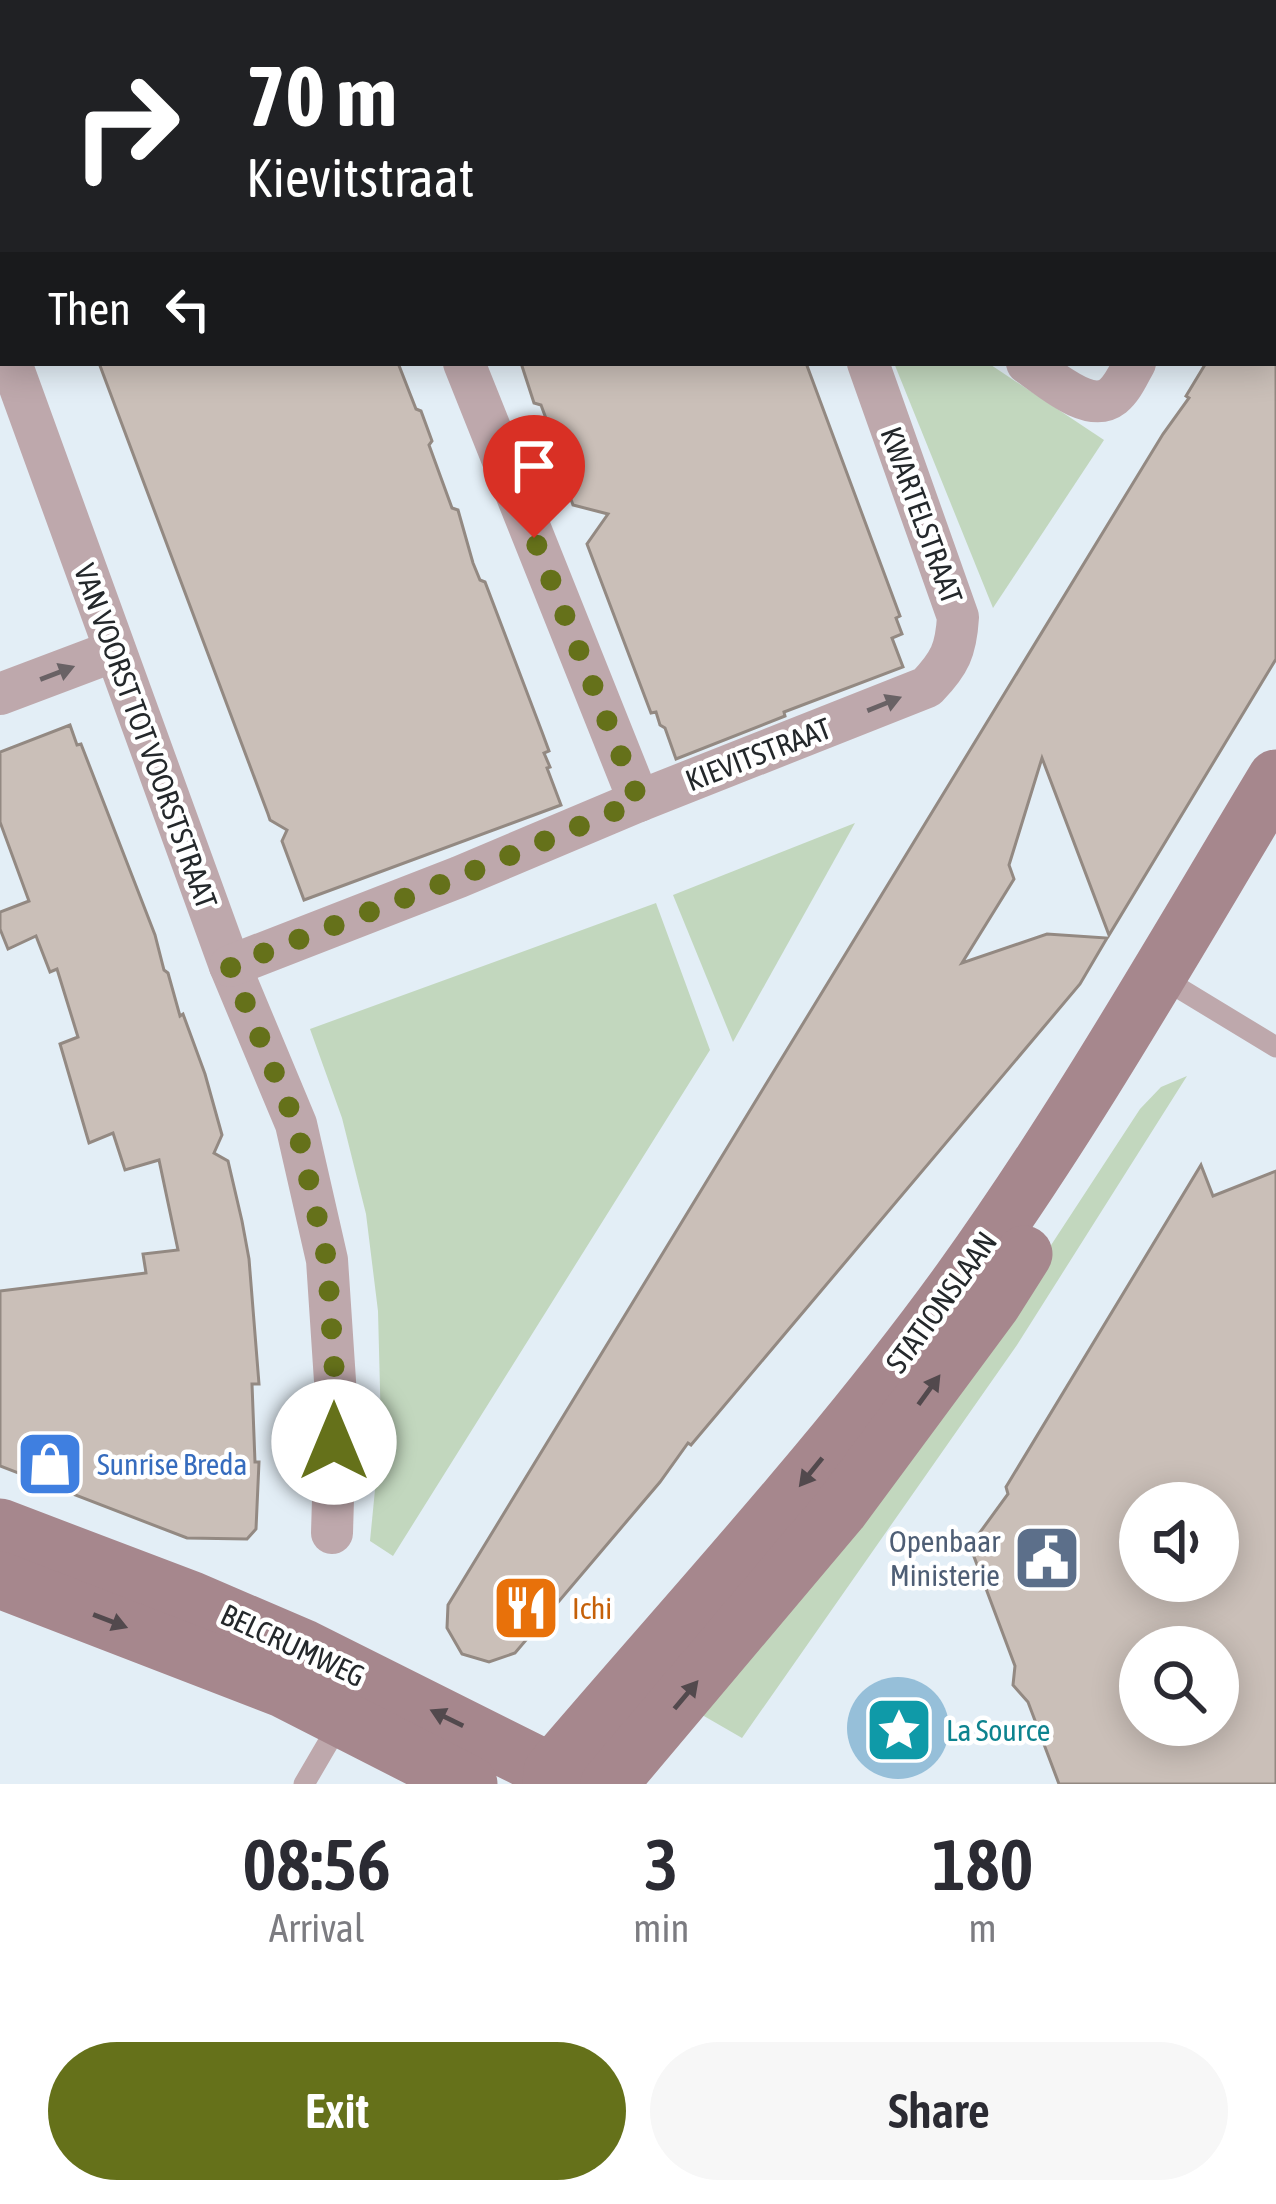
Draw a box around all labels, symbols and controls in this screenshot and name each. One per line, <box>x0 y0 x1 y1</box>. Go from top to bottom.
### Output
icon: right <box>48 48 204 204</box>
text: 70 m <box>246 48 397 144</box>
text: Kievitstraat <box>246 147 474 208</box>
icon: left <box>155 276 221 342</box>
text: Then <box>48 283 131 335</box>
pin <box>483 415 585 538</box>
street label: KWARTELSTRAAT <box>874 422 970 608</box>
icon: arrive <box>501 433 567 499</box>
street label: VAN VOORST TOT VOORSTSTRAAT <box>68 559 224 913</box>
one-way arrow <box>40 662 76 681</box>
one-way arrow <box>867 694 903 713</box>
street label: KIEVITSTRAAT <box>681 711 835 797</box>
street label: STATIONSLAAN <box>879 1225 1003 1379</box>
one-way arrow <box>916 1374 940 1406</box>
position arrow <box>271 1379 397 1505</box>
shop icon: Sunrise Breda <box>15 1429 85 1499</box>
place label: Sunrise Breda <box>97 1447 247 1481</box>
one-way arrow <box>799 1456 824 1487</box>
map controls <box>1119 1482 1239 1746</box>
button: sound <box>1119 1482 1239 1602</box>
public building icon: Openbaar Ministerie <box>1012 1523 1082 1593</box>
place label: Openbaar Ministerie <box>889 1524 1001 1592</box>
restaurant icon: Ichi <box>491 1573 561 1643</box>
place label: Ichi <box>572 1591 612 1625</box>
street label: BELCRUMWEG <box>216 1597 370 1693</box>
one-way arrow <box>92 1612 128 1631</box>
button: search <box>1119 1626 1239 1746</box>
one-way arrow <box>672 1680 698 1711</box>
place icon: La Source <box>864 1695 934 1765</box>
one-way arrow <box>430 1709 464 1729</box>
place label: La Source <box>946 1713 1050 1747</box>
text: 08:56 <box>243 1823 391 1905</box>
text: 3 <box>644 1823 678 1905</box>
text: 180 <box>932 1823 1033 1905</box>
text: Arrival <box>269 1906 364 1950</box>
text: min <box>633 1906 689 1950</box>
text: m <box>969 1906 997 1950</box>
button: Exit <box>48 2042 626 2180</box>
button: Share <box>650 2042 1228 2180</box>

